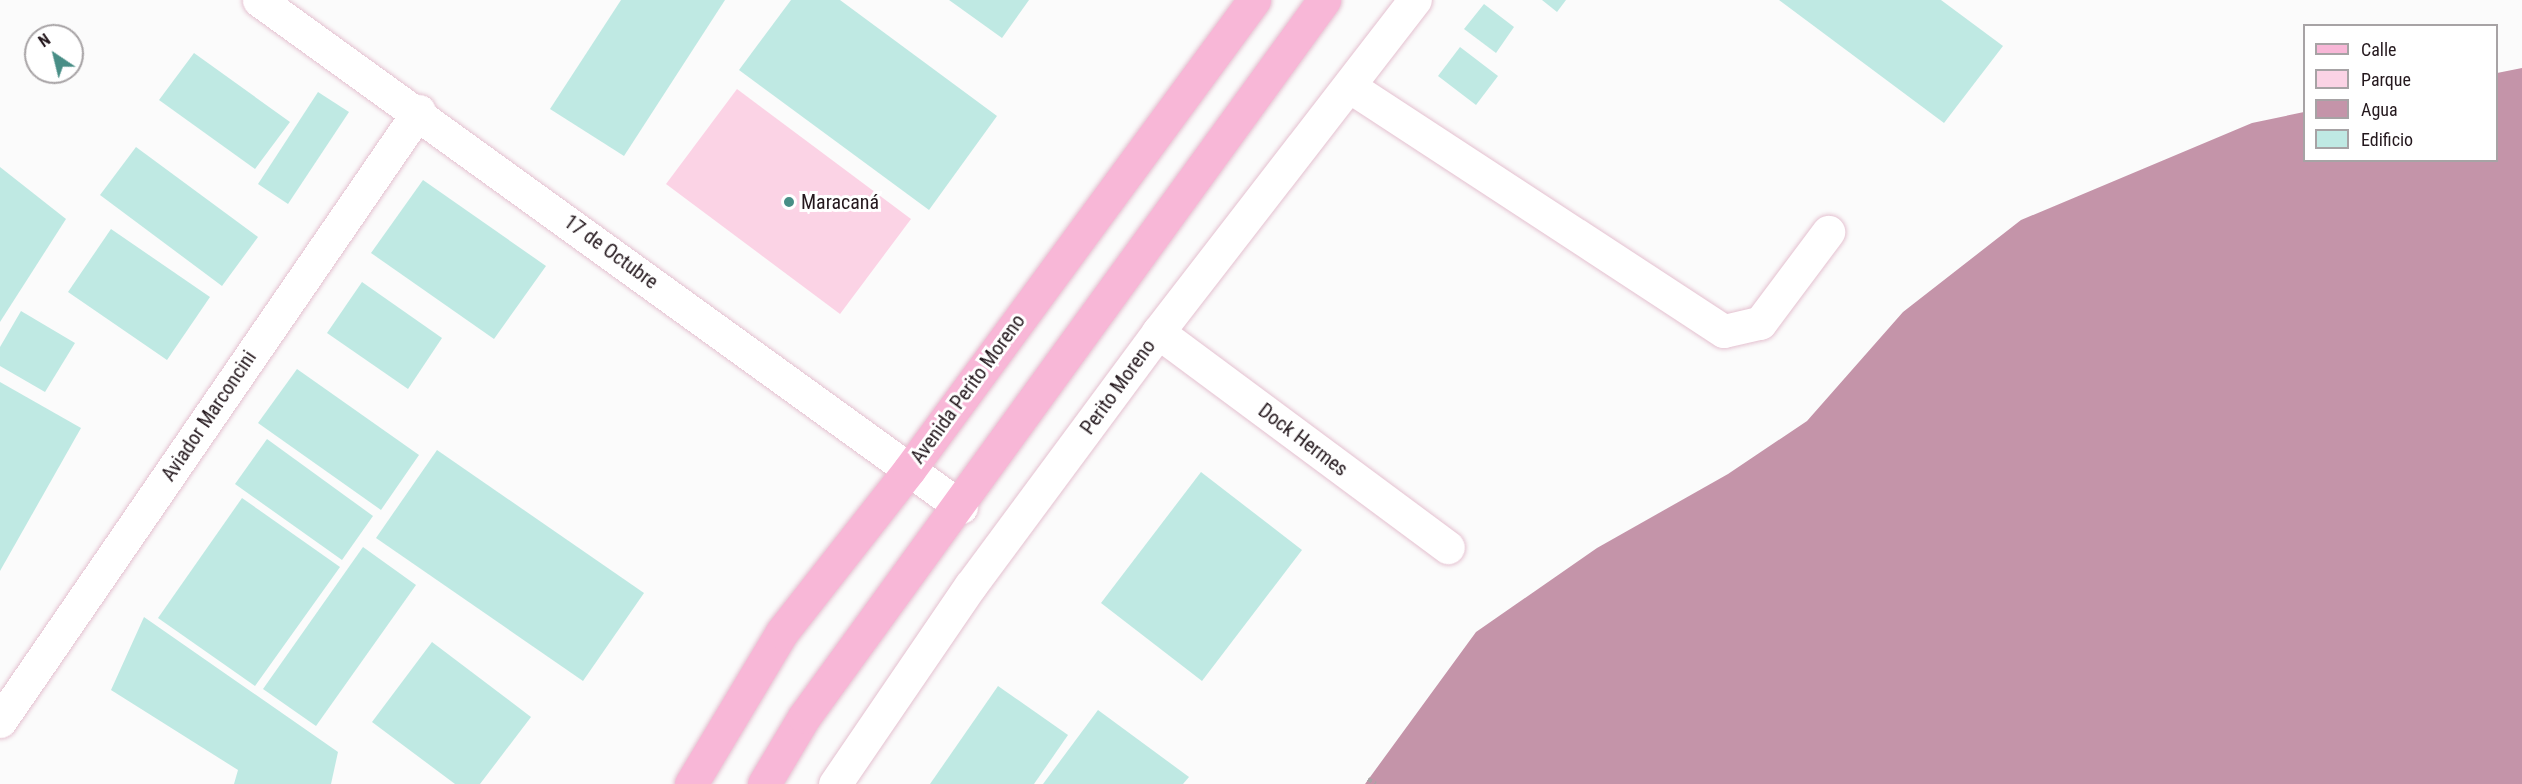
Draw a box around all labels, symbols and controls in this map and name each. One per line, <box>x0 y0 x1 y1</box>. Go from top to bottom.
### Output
north arrow <box>24 24 84 84</box>
legend <box>2303 24 2498 162</box>
text: N <box>35 30 54 51</box>
text: Calle <box>2361 39 2397 60</box>
text: Parque <box>2361 69 2411 90</box>
text: Agua <box>2361 99 2398 120</box>
text: Edificio <box>2361 129 2413 150</box>
place label: Maracaná <box>801 190 879 214</box>
marker: Maracaná <box>782 195 796 209</box>
street label: 17 de Octubre <box>559 210 663 294</box>
street label: Avenida Perito Moreno <box>906 310 1030 468</box>
street label: Perito Moreno <box>1076 335 1160 439</box>
street label: Aviador Marconcini <box>157 346 261 486</box>
street label: Dock Hermes <box>1254 399 1352 481</box>

